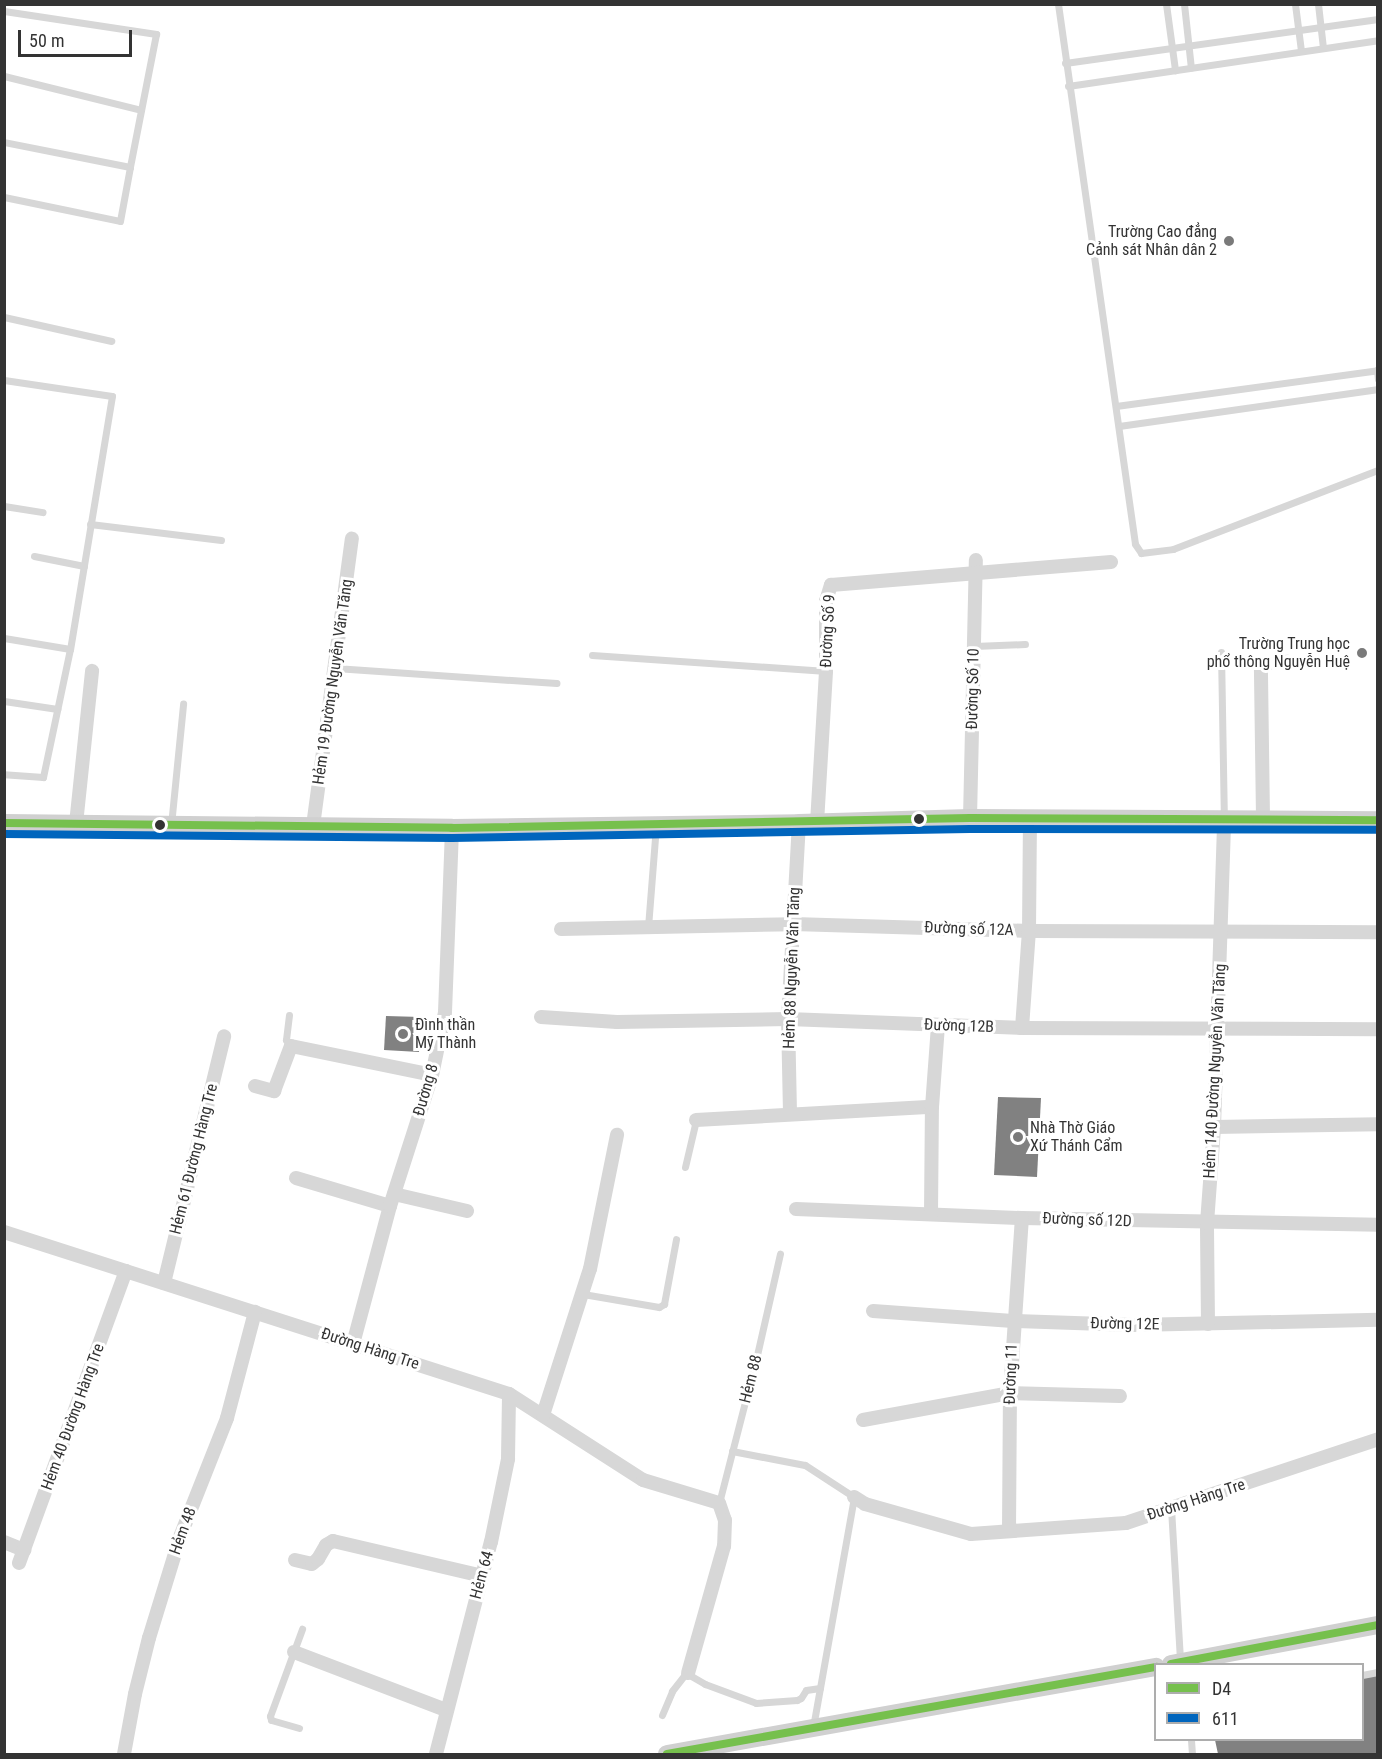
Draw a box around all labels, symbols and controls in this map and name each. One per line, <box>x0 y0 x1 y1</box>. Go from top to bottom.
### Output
scale bar <box>21 18 135 56</box>
text: 50 m <box>29 30 64 51</box>
place label: Trường Cao đẳng Cảnh sát Nhân dân 2 <box>1086 222 1217 260</box>
marker: Trường Cao đẳng Cảnh sát Nhân dân 2 <box>1222 234 1236 248</box>
street label: Hẻm 19 Đường Nguyễn Văn Tăng <box>309 578 357 786</box>
street label: Đường Số 9 <box>816 594 840 668</box>
place label: Trường Trung học phổ thông Nguyễn Huệ <box>1207 634 1350 672</box>
marker: Trường Trung học phổ thông Nguyễn Huệ <box>1355 646 1369 660</box>
street label: Đường Số 10 <box>963 648 983 730</box>
unlabelled marker <box>913 813 925 825</box>
unlabelled marker <box>154 819 166 831</box>
street label: Hẻm 88 Nguyễn Văn Tăng <box>780 887 804 1049</box>
street label: Đường số 12A <box>924 918 1014 940</box>
street label: Hẻm 140 Đường Nguyễn Văn Tăng <box>1200 963 1230 1179</box>
place label: Đình thần Mỹ Thành <box>415 1015 477 1053</box>
street label: Đường 12B <box>924 1015 994 1037</box>
marker: Đình thần Mỹ Thành <box>396 1027 410 1041</box>
street label: Đường 8 <box>409 1062 443 1118</box>
street label: Hẻm 61 Đường Hàng Tre <box>166 1081 222 1237</box>
place label: Nhà Thờ Giáo Xứ Thánh Cẩm <box>1030 1118 1123 1156</box>
marker: Nhà Thờ Giáo Xứ Thánh Cẩm <box>1011 1130 1025 1144</box>
street label: Đường số 12D <box>1042 1209 1132 1231</box>
street label: Đường 12E <box>1090 1314 1160 1334</box>
street label: Đường Hàng Tre <box>318 1324 422 1374</box>
street label: Hẻm 40 Đường Hàng Tre <box>37 1341 109 1493</box>
street label: Đường 11 <box>1000 1343 1022 1405</box>
street label: Hẻm 88 <box>736 1353 766 1405</box>
street label: Đường Hàng Tre <box>1144 1475 1248 1525</box>
street label: Hẻm 48 <box>166 1505 200 1557</box>
street label: Hẻm 64 <box>466 1549 498 1601</box>
legend <box>1154 1663 1364 1741</box>
text: D4 <box>1212 1678 1231 1699</box>
text: 611 <box>1212 1708 1239 1729</box>

